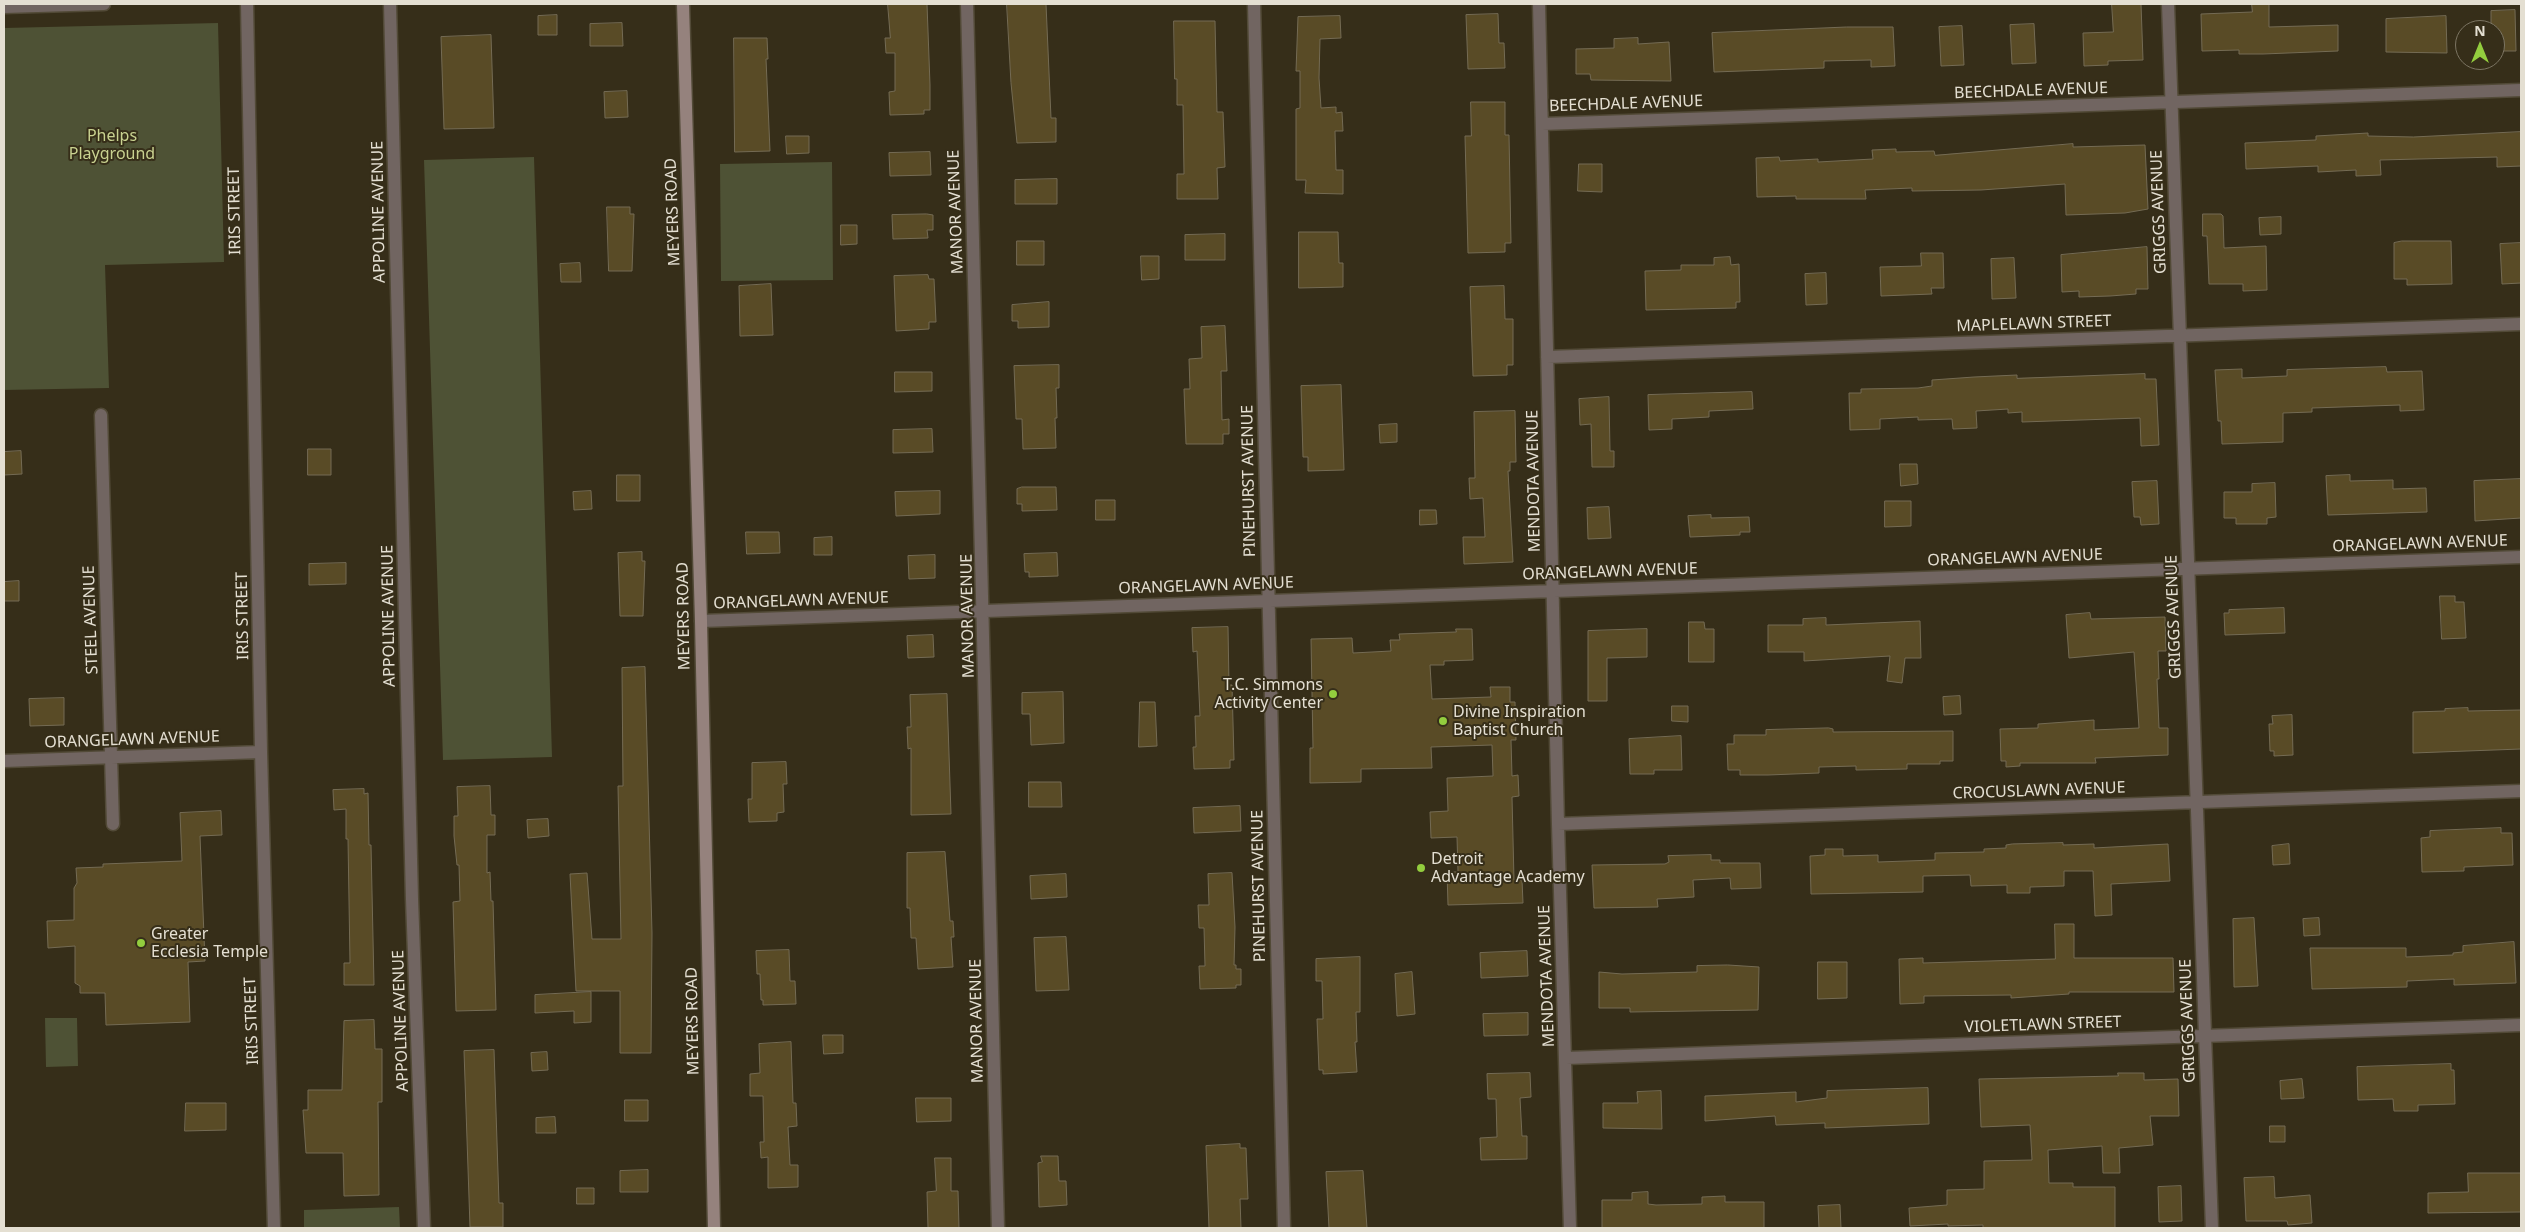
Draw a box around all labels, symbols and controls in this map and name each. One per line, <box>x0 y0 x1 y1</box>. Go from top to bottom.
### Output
north arrow <box>2455 20 2505 70</box>
text: N <box>2474 21 2486 40</box>
street label: BEECHDALE AVENUE <box>1954 79 2108 103</box>
street label: BEECHDALE AVENUE <box>1549 92 1703 116</box>
park label: Phelps Playground <box>69 126 155 164</box>
street label: APPOLINE AVENUE <box>368 141 390 283</box>
street label: MANOR AVENUE <box>944 150 968 274</box>
street label: GRIGGS AVENUE <box>2147 150 2171 274</box>
street label: MEYERS ROAD <box>662 158 684 266</box>
street label: IRIS STREET <box>225 167 245 255</box>
street label: MAPLELAWN STREET <box>1956 312 2112 336</box>
street label: PINEHURST AVENUE <box>1238 405 1260 557</box>
street label: MENDOTA AVENUE <box>1523 410 1545 552</box>
street label: ORANGELAWN AVENUE <box>2332 531 2508 557</box>
street label: APPOLINE AVENUE <box>378 545 400 687</box>
street label: ORANGELAWN AVENUE <box>1927 545 2103 571</box>
street label: MANOR AVENUE <box>957 554 979 678</box>
street label: GRIGGS AVENUE <box>2162 555 2186 679</box>
street label: ORANGELAWN AVENUE <box>1522 559 1698 585</box>
street label: MEYERS ROAD <box>673 562 695 670</box>
street label: STEEL AVENUE <box>80 565 102 675</box>
street label: IRIS STREET <box>233 572 253 660</box>
street label: ORANGELAWN AVENUE <box>1118 573 1294 599</box>
street label: ORANGELAWN AVENUE <box>713 588 889 614</box>
place label: T.C. Simmons Activity Center <box>1214 675 1323 713</box>
marker: T.C. Simmons Activity Center <box>1327 688 1339 700</box>
place label: Divine Inspiration Baptist Church <box>1453 702 1586 740</box>
marker: Divine Inspiration Baptist Church <box>1437 715 1449 727</box>
street label: ORANGELAWN AVENUE <box>44 727 220 753</box>
street label: CROCUSLAWN AVENUE <box>1952 778 2126 804</box>
street label: PINEHURST AVENUE <box>1248 810 1270 962</box>
place label: Detroit Advantage Academy <box>1431 849 1585 887</box>
marker: Detroit Advantage Academy <box>1415 862 1427 874</box>
street label: MENDOTA AVENUE <box>1535 905 1559 1047</box>
place label: Greater Ecclesia Temple <box>151 924 268 962</box>
marker: Greater Ecclesia Temple <box>135 937 147 949</box>
street label: APPOLINE AVENUE <box>389 950 413 1092</box>
street label: MANOR AVENUE <box>966 959 988 1083</box>
street label: GRIGGS AVENUE <box>2176 959 2200 1083</box>
street label: MEYERS ROAD <box>682 967 704 1075</box>
street label: IRIS STREET <box>241 977 263 1065</box>
street label: VIOLETLAWN STREET <box>1964 1013 2122 1037</box>

